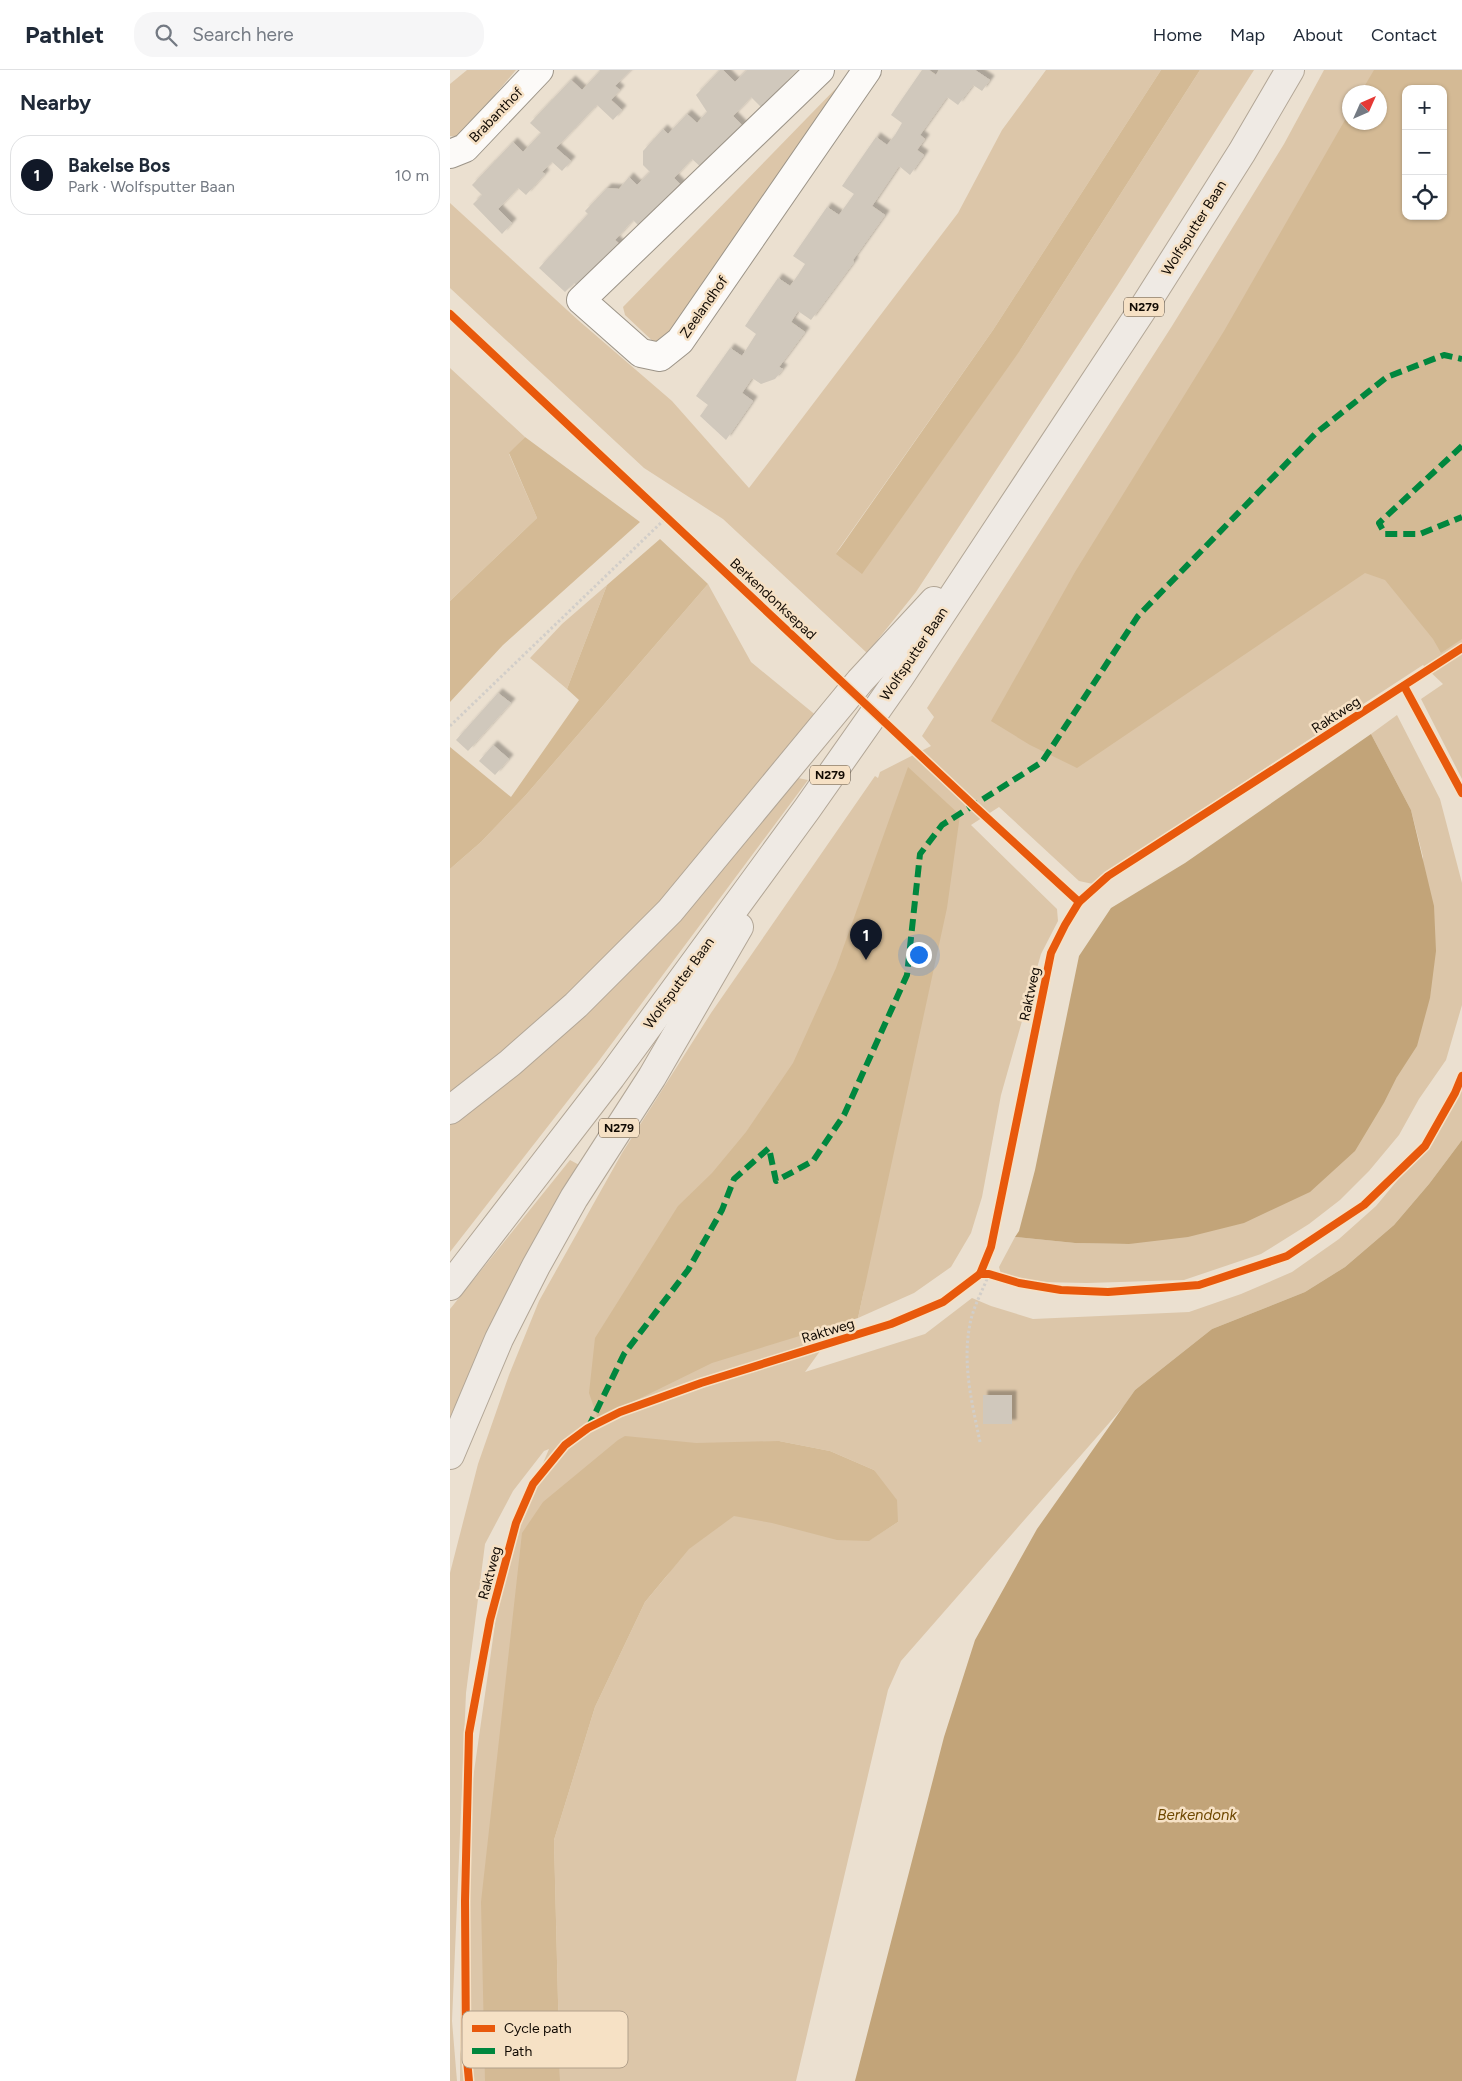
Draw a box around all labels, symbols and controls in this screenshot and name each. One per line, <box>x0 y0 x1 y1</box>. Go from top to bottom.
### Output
search box <box>134 12 484 57</box>
text: Pathlet <box>25 20 104 49</box>
icon: search <box>152 21 180 49</box>
text: Search here <box>192 23 294 46</box>
text: Home <box>1153 24 1202 46</box>
text: Map <box>1230 24 1265 46</box>
text: About <box>1293 24 1343 46</box>
text: Contact <box>1371 24 1437 46</box>
street label: Brabanthof <box>466 83 527 146</box>
north arrow <box>1342 85 1387 130</box>
map controls <box>1402 85 1447 220</box>
button: + <box>1402 85 1447 130</box>
text: Nearby <box>20 90 91 115</box>
button: − <box>1402 130 1447 175</box>
text: Bakelse Bos <box>68 154 170 177</box>
text: 1 <box>34 166 40 185</box>
text: 10 m <box>395 166 429 185</box>
button: locate <box>1402 175 1447 220</box>
text: Park · Wolfsputter Baan <box>68 177 235 196</box>
street label: Wolfsputter Baan <box>1158 177 1230 279</box>
street label: Zeelandhof <box>677 272 732 341</box>
road number: N279 <box>1124 298 1164 316</box>
street label: Berkendonksepad <box>726 555 820 643</box>
street label: Wolfsputter Baan <box>877 604 952 704</box>
street label: Raktweg <box>1308 693 1364 737</box>
road number: N279 <box>810 766 850 784</box>
pin: 1 <box>850 919 882 960</box>
street label: Wolfsputter Baan <box>640 934 718 1032</box>
your location <box>906 942 932 968</box>
street label: Raktweg <box>1016 965 1044 1023</box>
road number: N279 <box>599 1118 639 1138</box>
street label: Raktweg <box>799 1315 857 1347</box>
street label: Raktweg <box>475 1544 505 1602</box>
water label: Berkendonk <box>1157 1806 1237 1824</box>
legend <box>462 2011 628 2068</box>
text: Cycle path <box>504 2020 572 2037</box>
text: Path <box>504 2043 532 2060</box>

